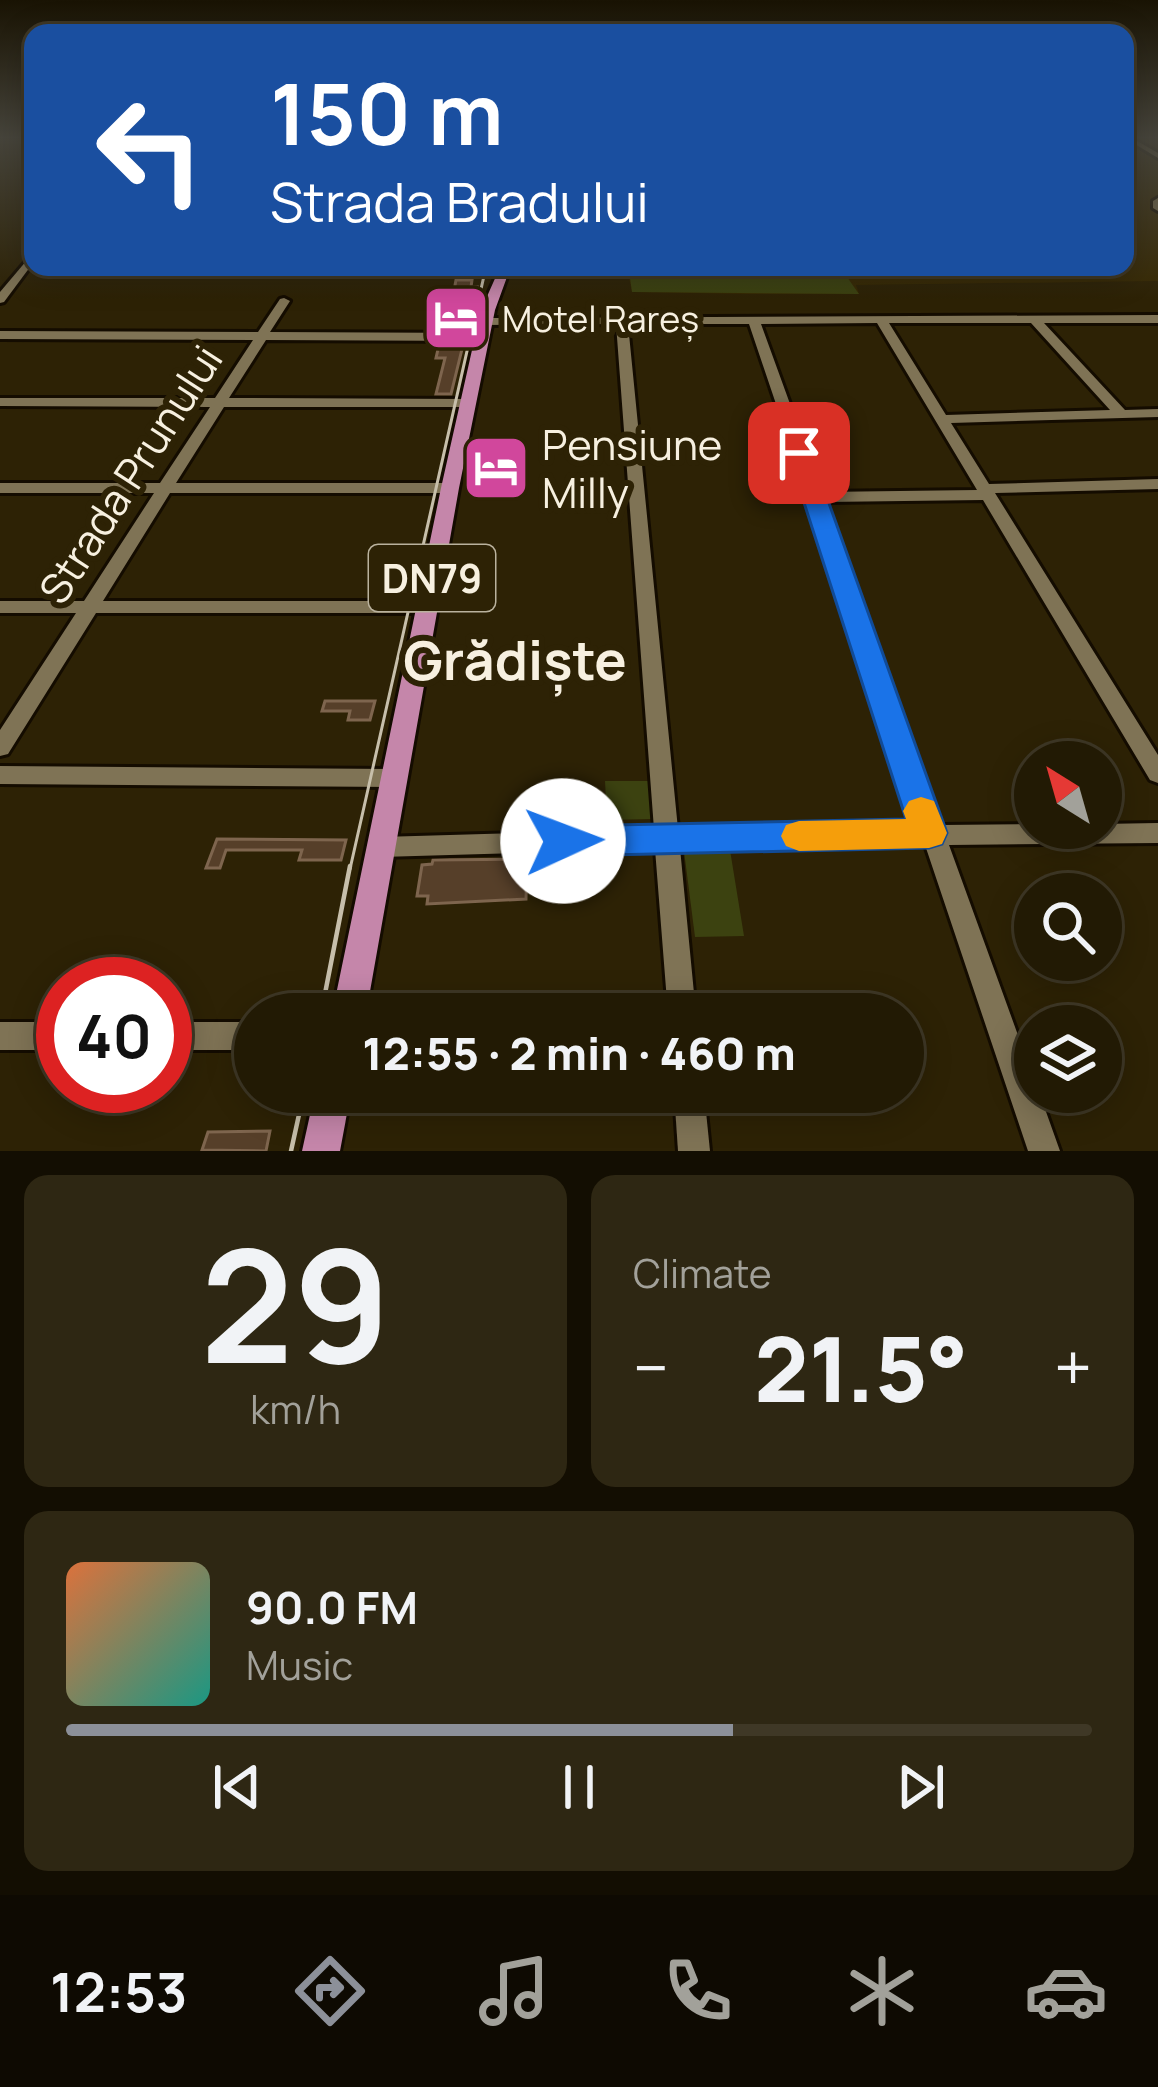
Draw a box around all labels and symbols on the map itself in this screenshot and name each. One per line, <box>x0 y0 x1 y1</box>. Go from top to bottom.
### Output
hotel icon: Motel Rareș <box>421 283 491 353</box>
place label: Motel Rareș <box>502 294 699 343</box>
street label: Strada Prunului <box>25 334 235 614</box>
pin <box>748 402 850 504</box>
place label: Pensiune Milly <box>542 415 722 521</box>
hotel icon: Pensiune Milly <box>461 433 531 503</box>
road number: DN79 <box>369 545 495 611</box>
district label: Grădiște <box>403 622 627 697</box>
north arrow <box>1014 741 1122 849</box>
position arrow <box>500 778 626 904</box>
speed limit sign: 40 <box>36 957 192 1113</box>

